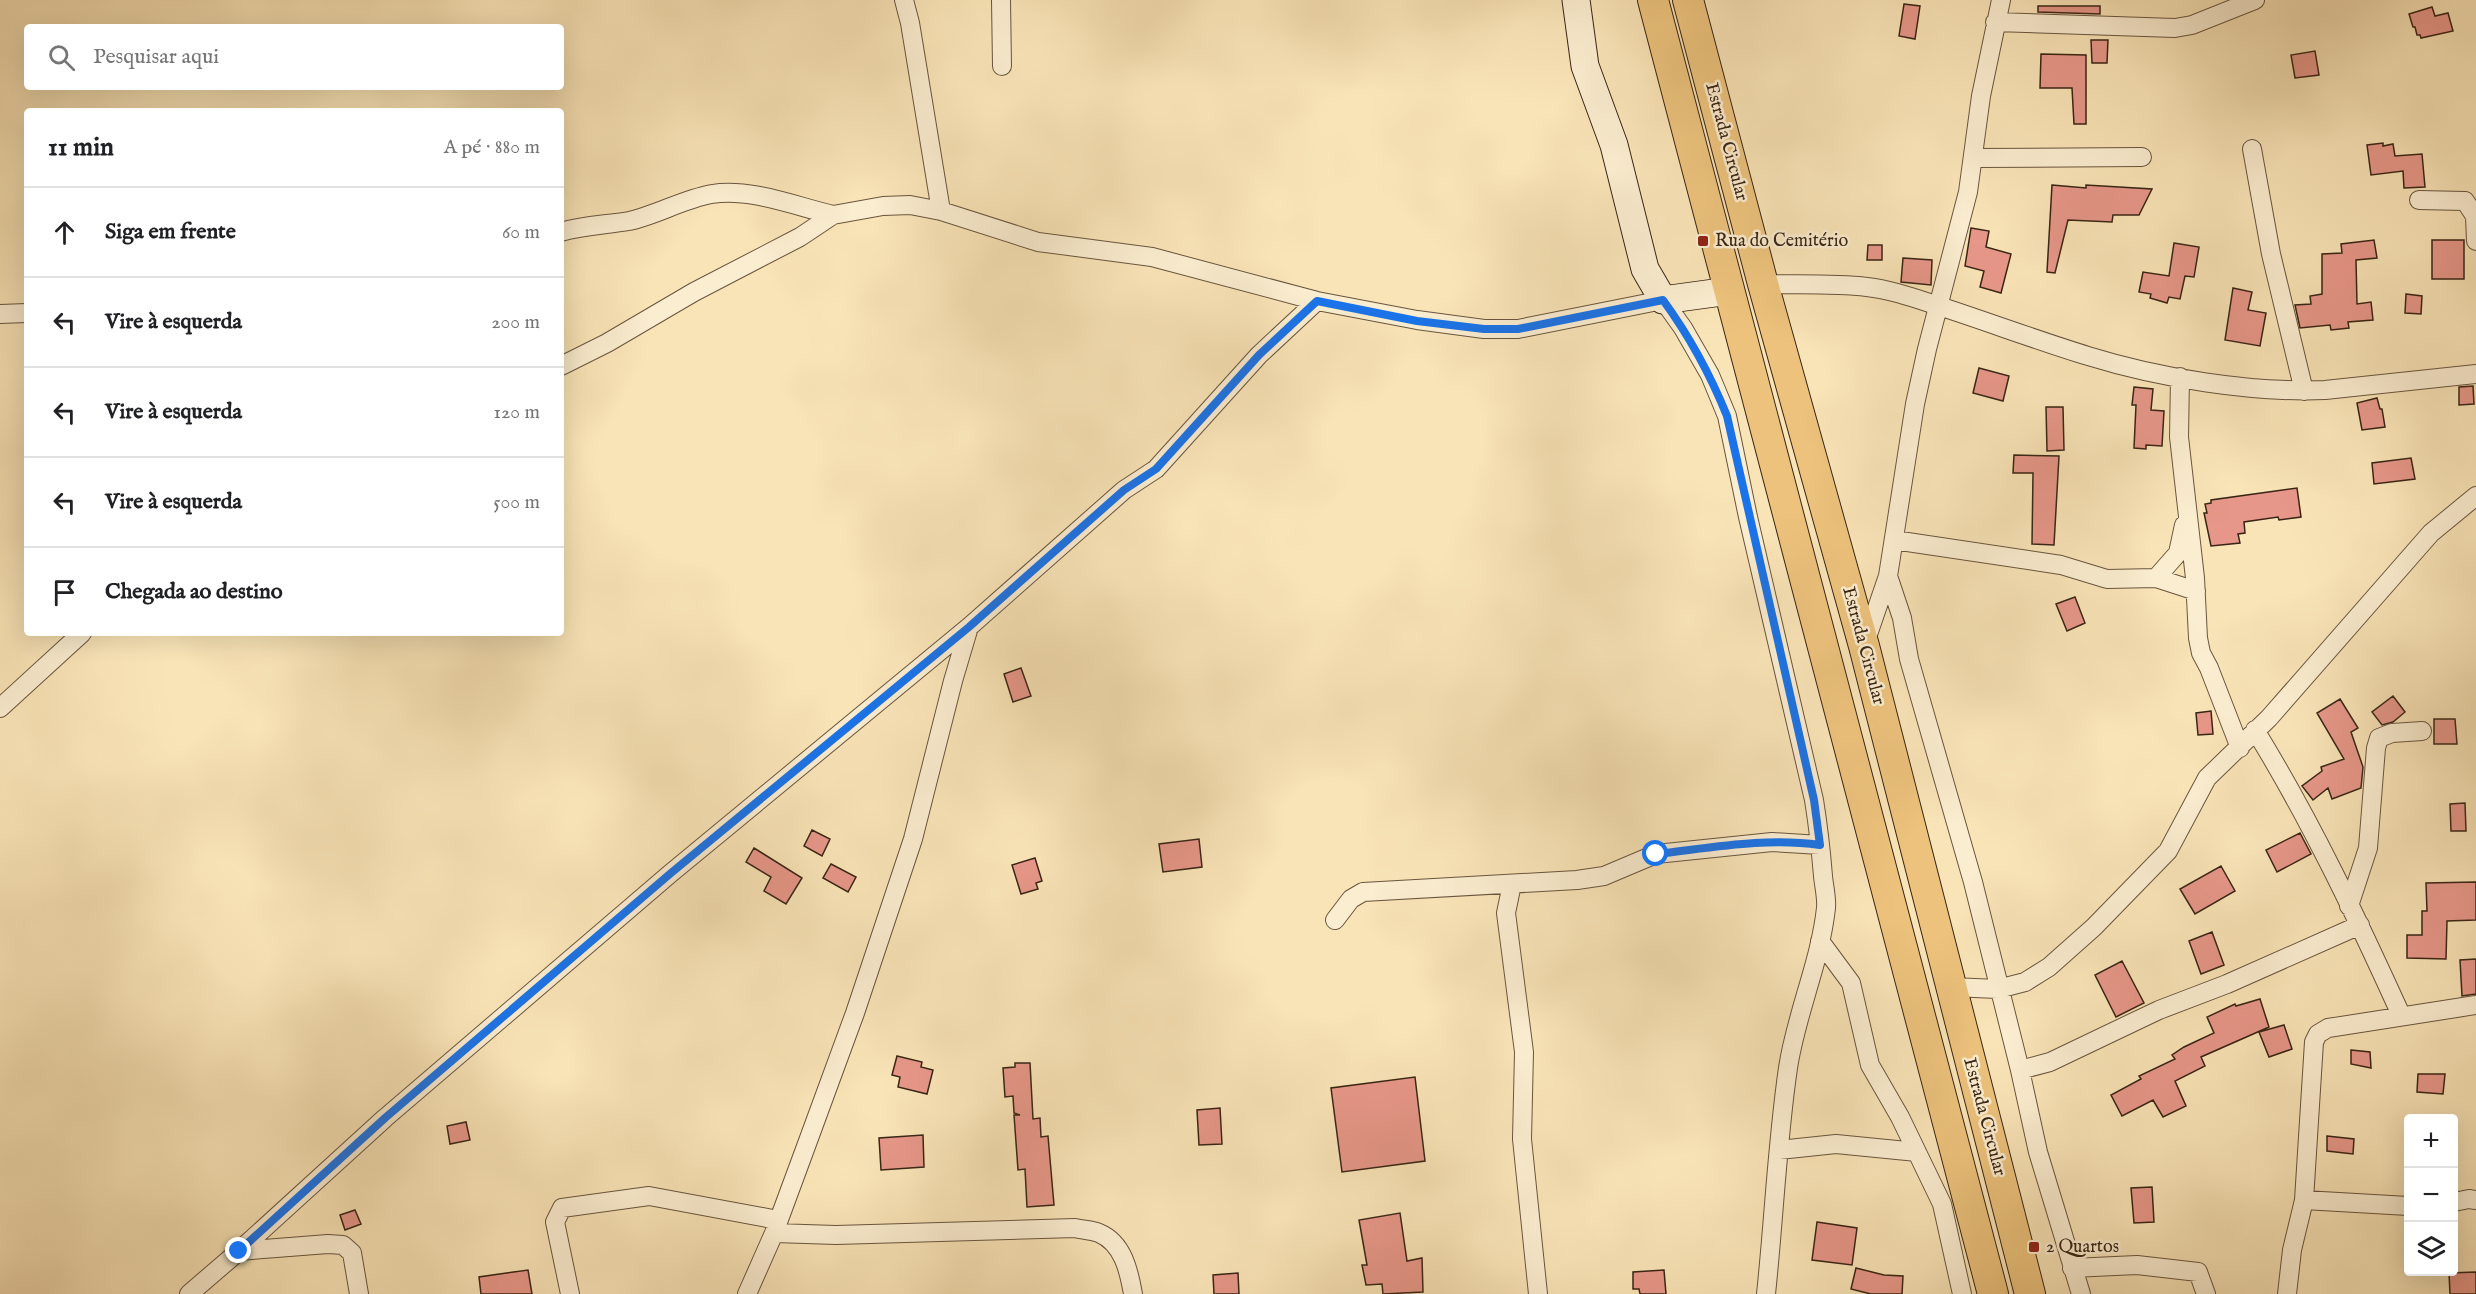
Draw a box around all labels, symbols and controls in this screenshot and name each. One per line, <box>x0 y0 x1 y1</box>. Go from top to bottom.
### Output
search box <box>24 24 564 90</box>
icon: search <box>45 41 78 74</box>
text: Pesquisar aqui <box>93 43 219 71</box>
street label: Estrada Circular <box>1699 80 1753 204</box>
text: 11 min <box>48 131 114 164</box>
text: A pé · 880 m <box>444 135 540 160</box>
icon: ahead <box>48 216 81 249</box>
text: Siga em frente <box>105 218 236 246</box>
text: 60 m <box>502 220 540 245</box>
place label: Rua do Cemitério <box>1715 230 1848 253</box>
marker: Rua do Cemitério <box>1696 234 1710 248</box>
icon: left <box>48 306 81 339</box>
text: Vire à esquerda <box>105 308 242 336</box>
text: 200 m <box>491 310 540 335</box>
icon: left <box>48 396 81 429</box>
text: Vire à esquerda <box>105 398 242 426</box>
text: 120 m <box>494 400 540 425</box>
icon: left <box>48 486 81 519</box>
text: Vire à esquerda <box>105 488 242 516</box>
text: 500 m <box>493 490 540 515</box>
icon: arrive <box>48 576 81 609</box>
text: Chegada ao destino <box>105 578 283 606</box>
street label: Estrada Circular <box>1836 584 1890 708</box>
route start <box>1642 840 1668 866</box>
street label: Estrada Circular <box>1957 1055 2011 1179</box>
map controls <box>2404 1114 2458 1276</box>
button: + <box>2404 1114 2458 1168</box>
button: − <box>2404 1168 2458 1222</box>
button: layers <box>2404 1222 2458 1276</box>
place label: 2 Quartos <box>2046 1236 2119 1259</box>
route end <box>225 1237 251 1263</box>
marker: 2 Quartos <box>2027 1240 2041 1254</box>

